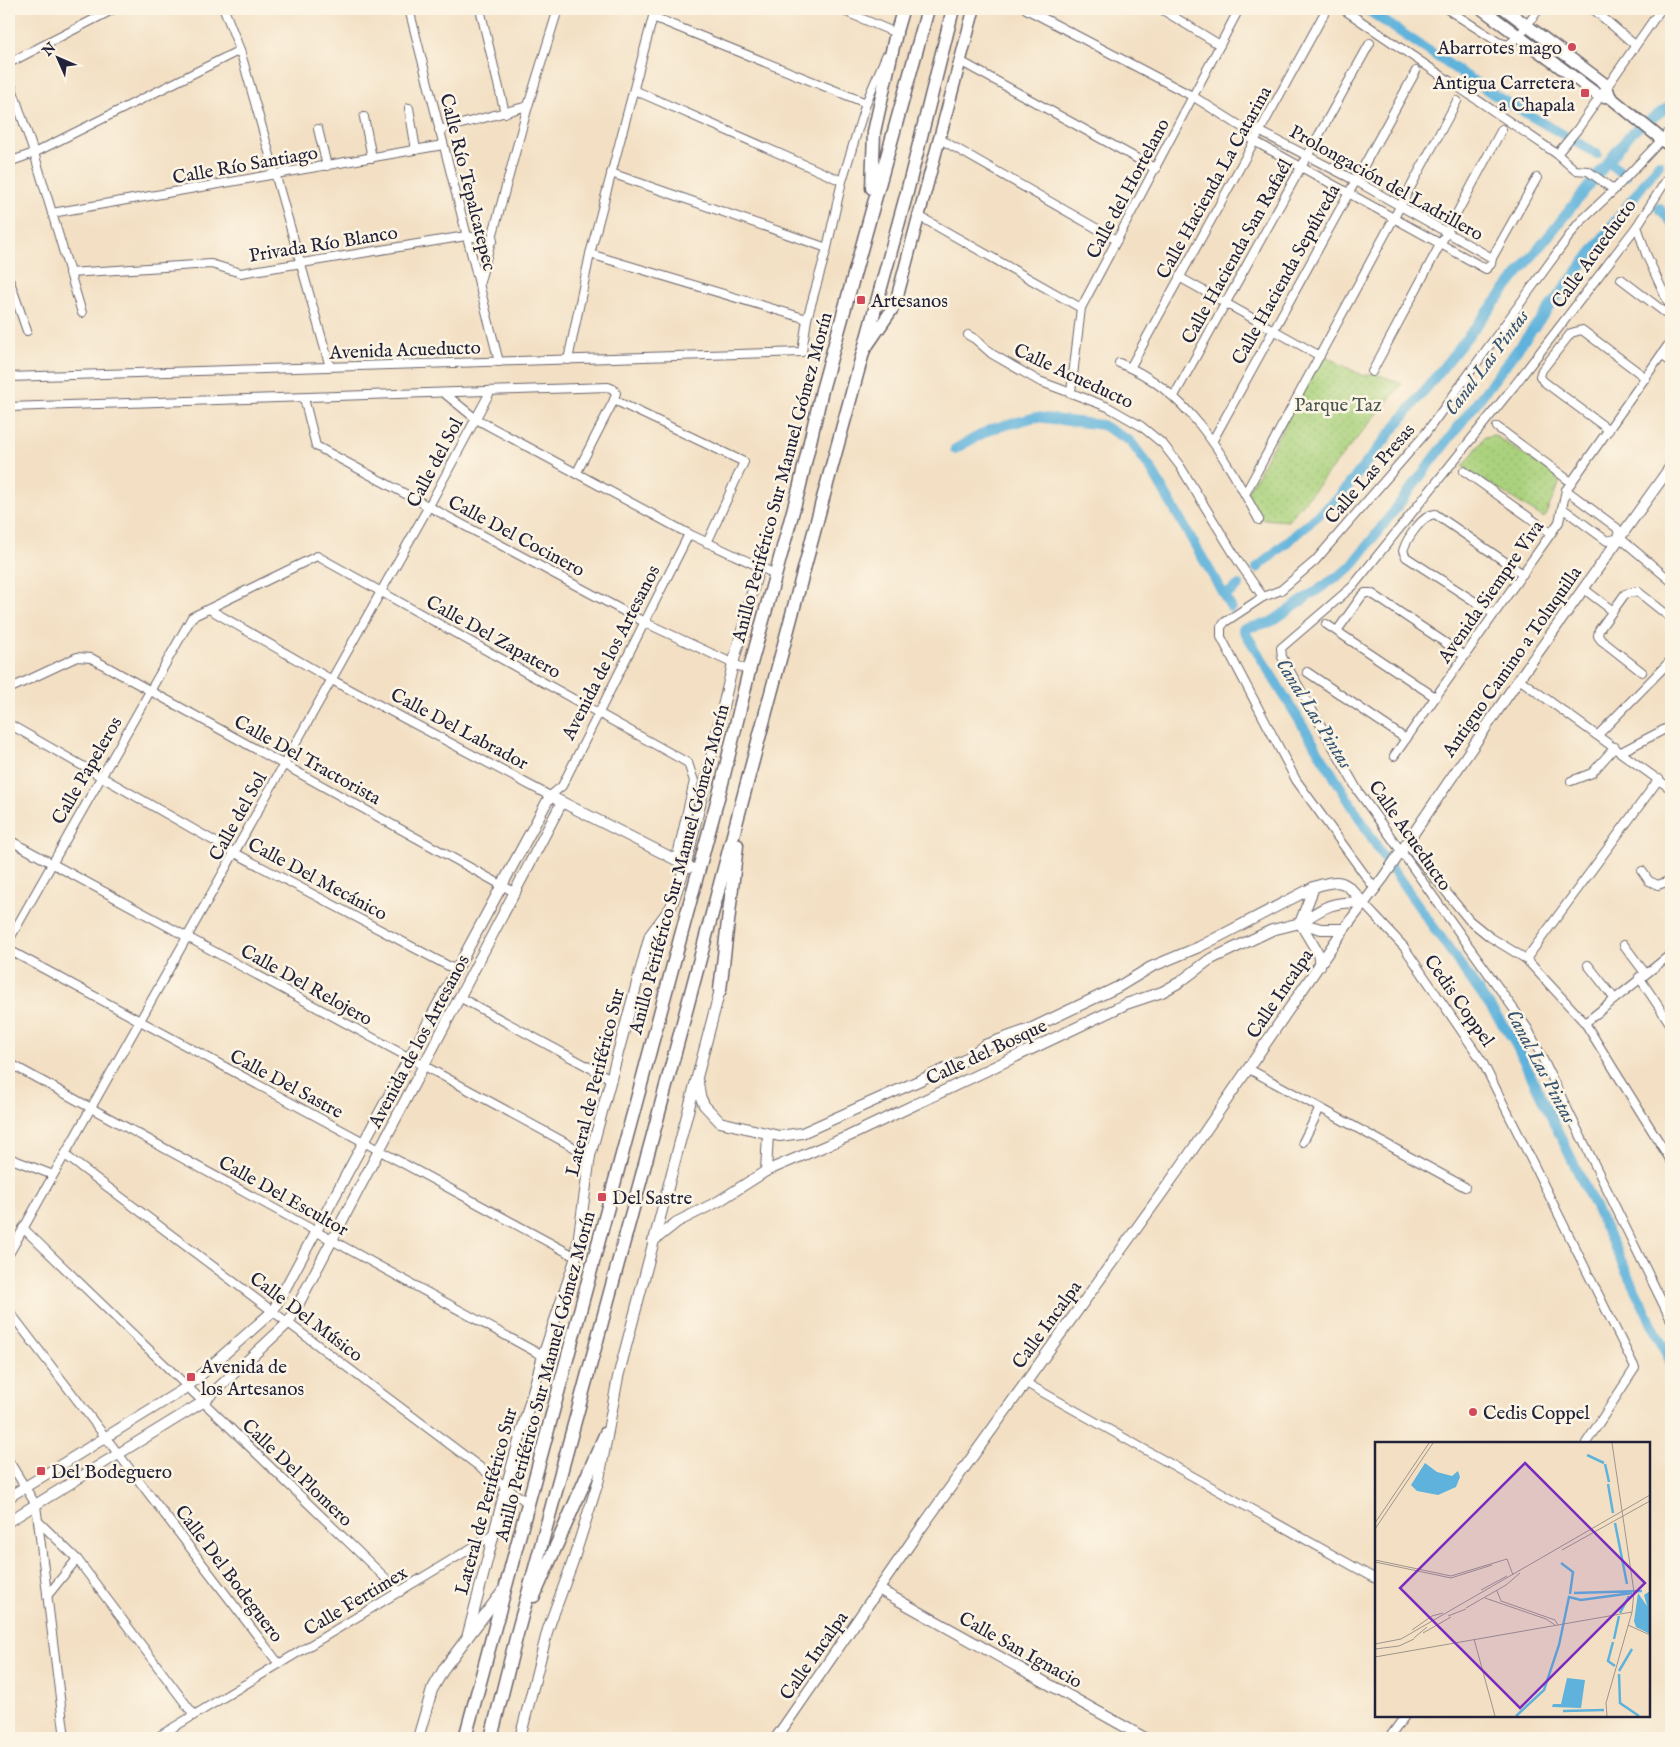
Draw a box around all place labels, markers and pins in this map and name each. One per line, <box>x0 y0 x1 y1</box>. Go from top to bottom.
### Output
place label: Abarrotes mago <box>1436 37 1562 61</box>
marker: Abarrotes mago <box>1566 41 1578 53</box>
place label: Antigua Carretera a Chapala <box>1432 72 1576 118</box>
marker: Antigua Carretera a Chapala <box>1579 87 1591 99</box>
place label: Artesanos <box>870 290 948 314</box>
marker: Artesanos <box>855 294 867 306</box>
place label: Del Sastre <box>612 1187 692 1211</box>
marker: Del Sastre <box>596 1191 608 1203</box>
place label: Avenida de los Artesanos <box>200 1356 304 1402</box>
marker: Avenida de los Artesanos <box>185 1371 197 1383</box>
place label: Cedis Coppel <box>1483 1402 1590 1426</box>
marker: Cedis Coppel <box>1467 1406 1479 1418</box>
place label: Del Bodeguero <box>51 1461 172 1485</box>
marker: Del Bodeguero <box>35 1465 47 1477</box>

